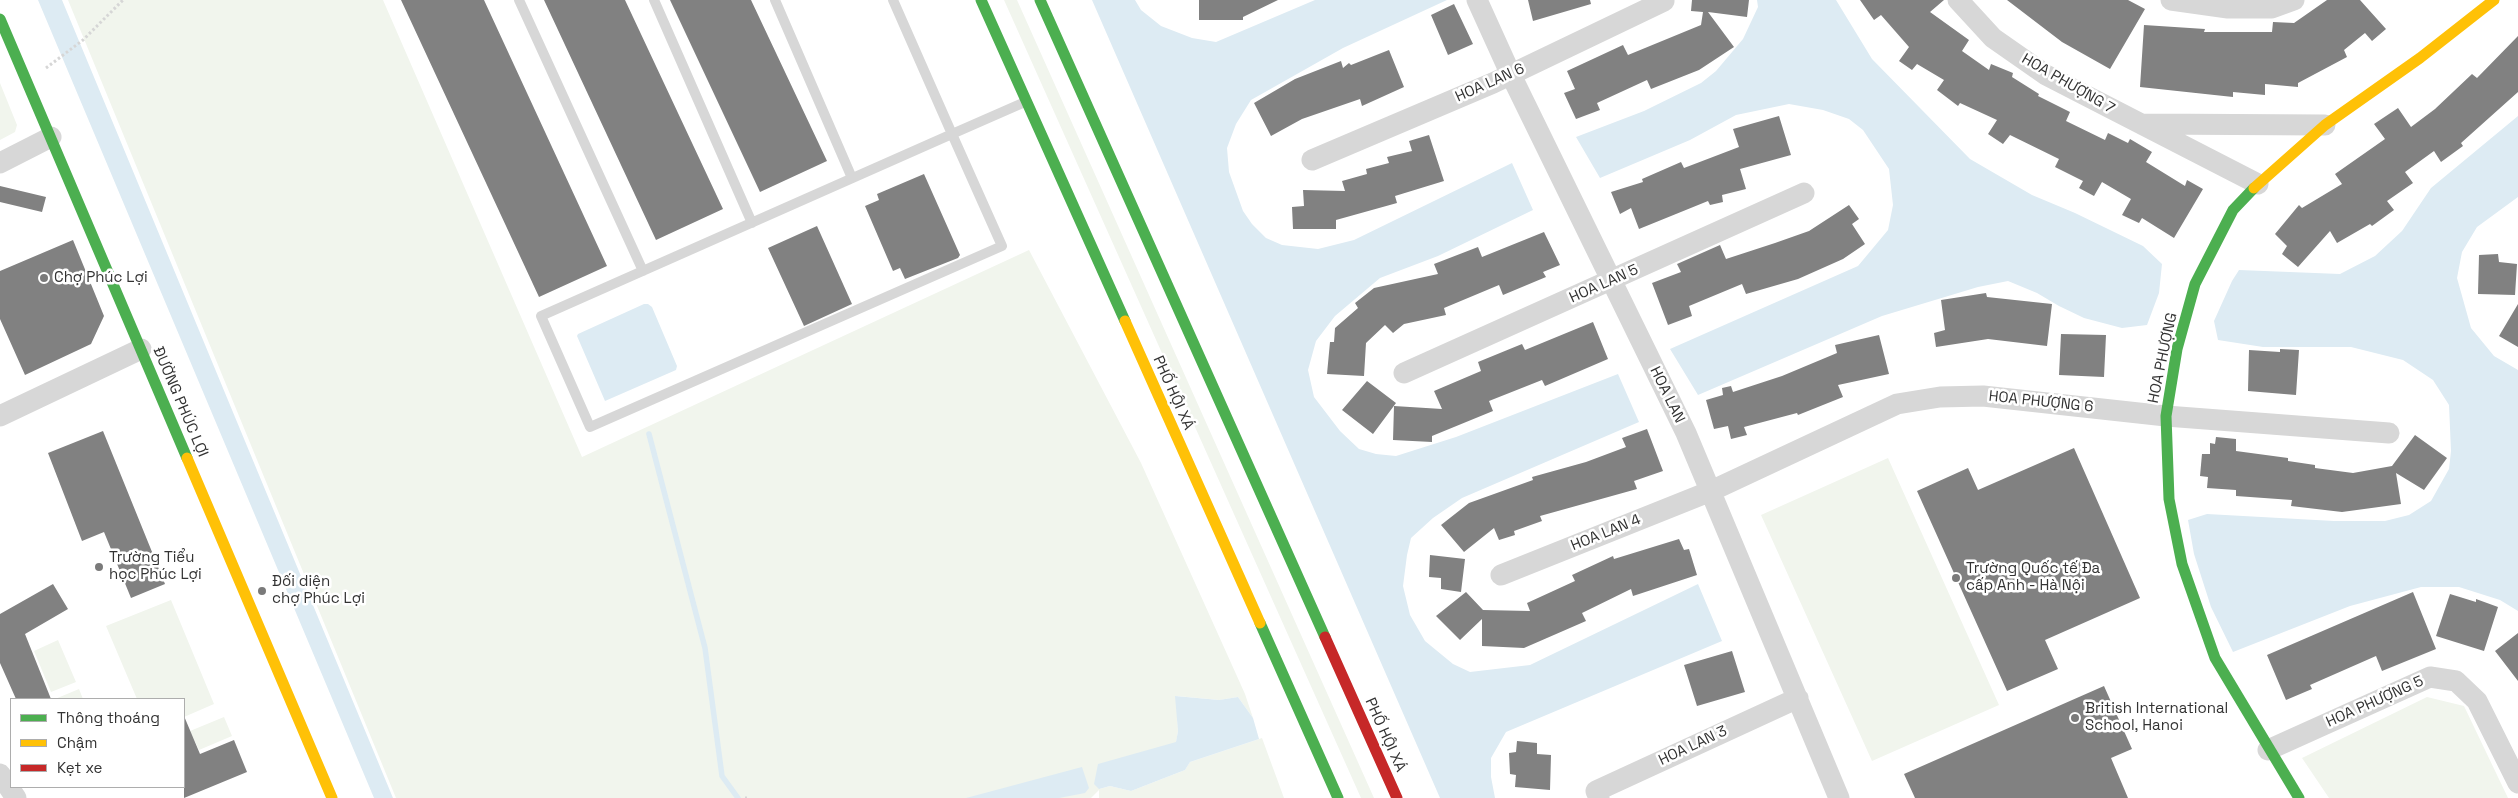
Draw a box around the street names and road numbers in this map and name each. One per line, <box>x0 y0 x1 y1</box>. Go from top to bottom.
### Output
street label: HOA PHƯỢNG 7 <box>2018 50 2118 118</box>
street label: HOA LAN 6 <box>1453 60 1527 106</box>
street label: HOA LAN 5 <box>1567 261 1641 307</box>
street label: HOA PHƯỢNG <box>2145 311 2181 405</box>
street label: ĐƯỜNG PHÚC LỢI <box>149 344 211 460</box>
street label: PHỐ HỘI XÁ <box>1149 353 1197 433</box>
street label: HOA LAN <box>1646 364 1688 426</box>
street label: HOA PHƯỢNG 6 <box>1988 388 2094 416</box>
street label: HOA LAN 4 <box>1568 511 1644 555</box>
street label: HOA PHƯỢNG 5 <box>2323 672 2427 732</box>
street label: PHỐ HỘI XÁ <box>1361 695 1409 775</box>
street label: HOA LAN 3 <box>1656 722 1730 770</box>

